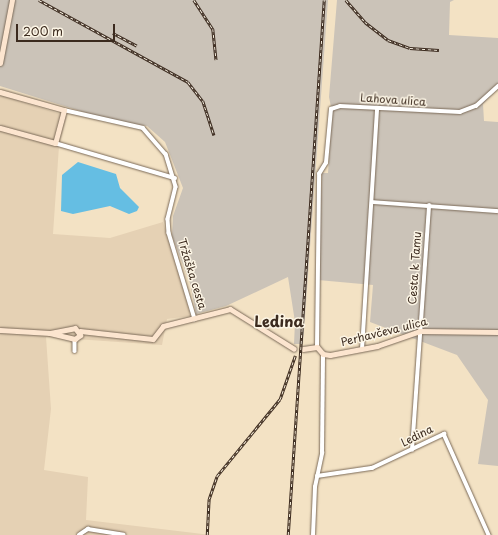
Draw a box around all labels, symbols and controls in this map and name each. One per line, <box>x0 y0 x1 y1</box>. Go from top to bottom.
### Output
scale bar <box>18 16 117 42</box>
text: 200 m <box>23 22 63 40</box>
street label: Lahova ulica <box>359 91 427 109</box>
street label: Cesta k Tamu <box>406 231 424 305</box>
street label: Tržaška cesta <box>175 237 209 311</box>
district label: Ledina <box>254 312 304 330</box>
street label: Perhavčeva ulica <box>339 315 429 349</box>
street label: Ledina <box>399 422 435 450</box>

